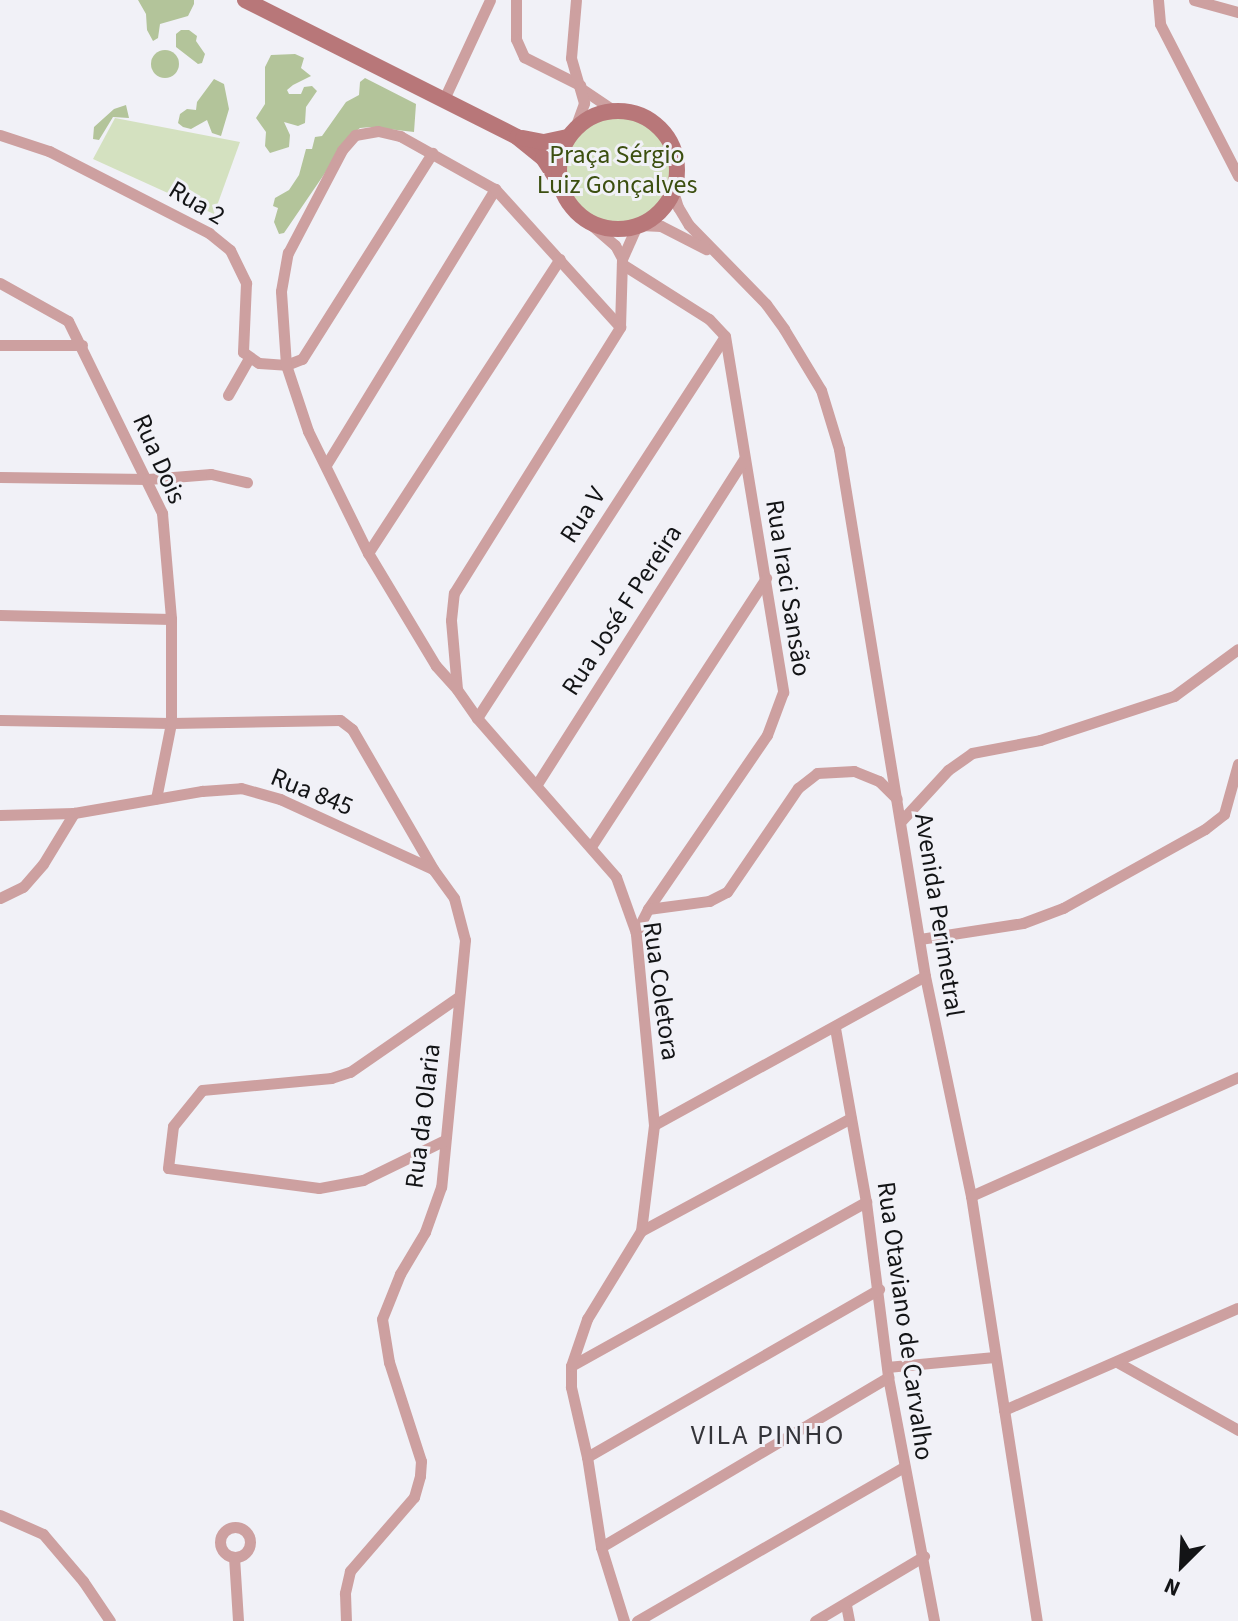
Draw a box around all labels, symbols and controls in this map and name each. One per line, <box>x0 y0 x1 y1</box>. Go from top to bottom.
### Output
park label: Praça Sérgio Luiz Gonçalves <box>537 139 697 200</box>
street label: Rua 2 <box>163 174 231 232</box>
street label: Rua Dois <box>126 409 192 509</box>
street label: Rua V <box>553 481 613 549</box>
street label: Rua Iraci Sansão <box>759 497 817 679</box>
street label: Rua José F Pereira <box>555 519 689 701</box>
street label: Rua 845 <box>266 761 358 823</box>
street label: Avenida Perimetral <box>907 811 971 1019</box>
street label: Rua Coletora <box>636 920 686 1062</box>
street label: Rua da Olaria <box>399 1042 447 1190</box>
street label: Rua Otaviano de Carvalho <box>870 1180 940 1462</box>
district label: VILA PINHO <box>691 1418 845 1452</box>
north arrow <box>1142 1525 1222 1605</box>
text: N <box>1159 1569 1185 1605</box>

